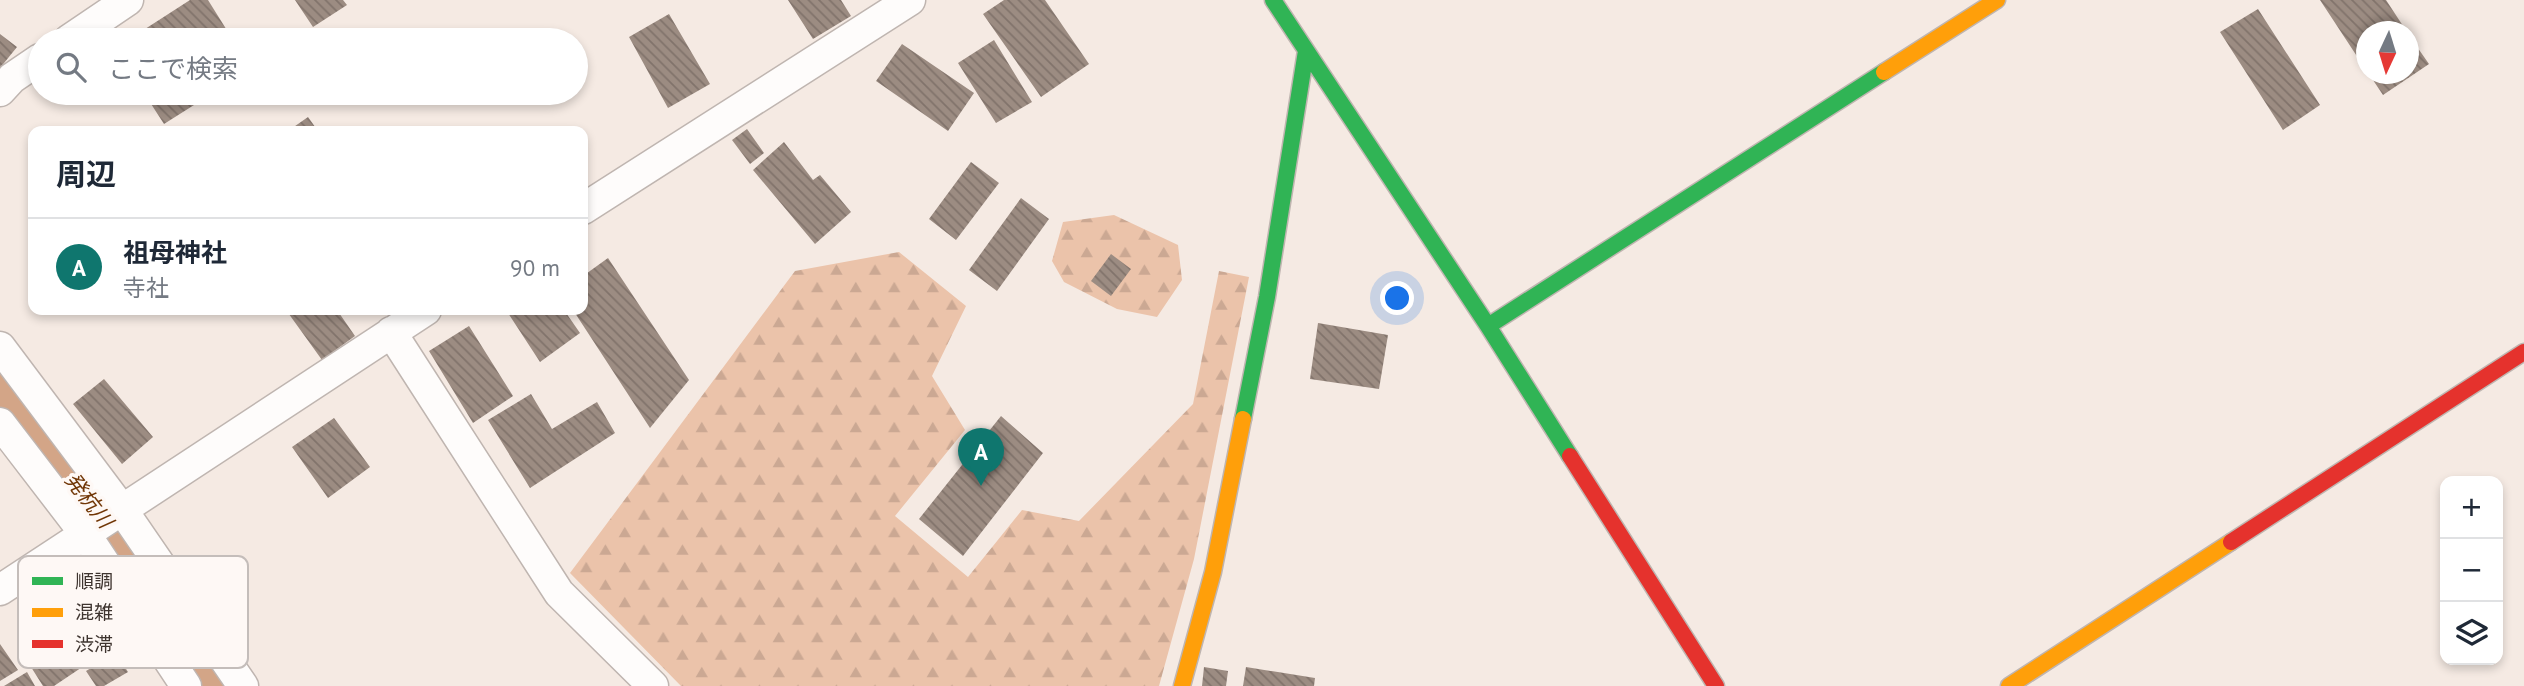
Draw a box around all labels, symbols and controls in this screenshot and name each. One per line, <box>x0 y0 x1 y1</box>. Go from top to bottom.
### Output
north arrow <box>2356 21 2419 84</box>
search box <box>28 28 588 105</box>
icon: search <box>52 48 90 86</box>
text: ここで検索 <box>108 52 238 85</box>
text: 周辺 <box>56 154 116 193</box>
text: 祖母神社 <box>123 236 227 269</box>
text: A <box>72 253 86 282</box>
text: 90 m <box>510 253 560 282</box>
text: 寺社 <box>123 273 169 302</box>
your location <box>1380 281 1414 315</box>
pin: A <box>958 428 1004 486</box>
water label: 発杭川 <box>59 467 120 535</box>
map controls <box>2440 476 2503 665</box>
button: + <box>2440 476 2503 539</box>
button: − <box>2440 539 2503 602</box>
legend <box>18 556 248 668</box>
text: 順調 <box>75 569 113 593</box>
text: 混雑 <box>75 600 113 624</box>
button: layers <box>2440 602 2503 665</box>
text: 渋滞 <box>75 632 113 656</box>

